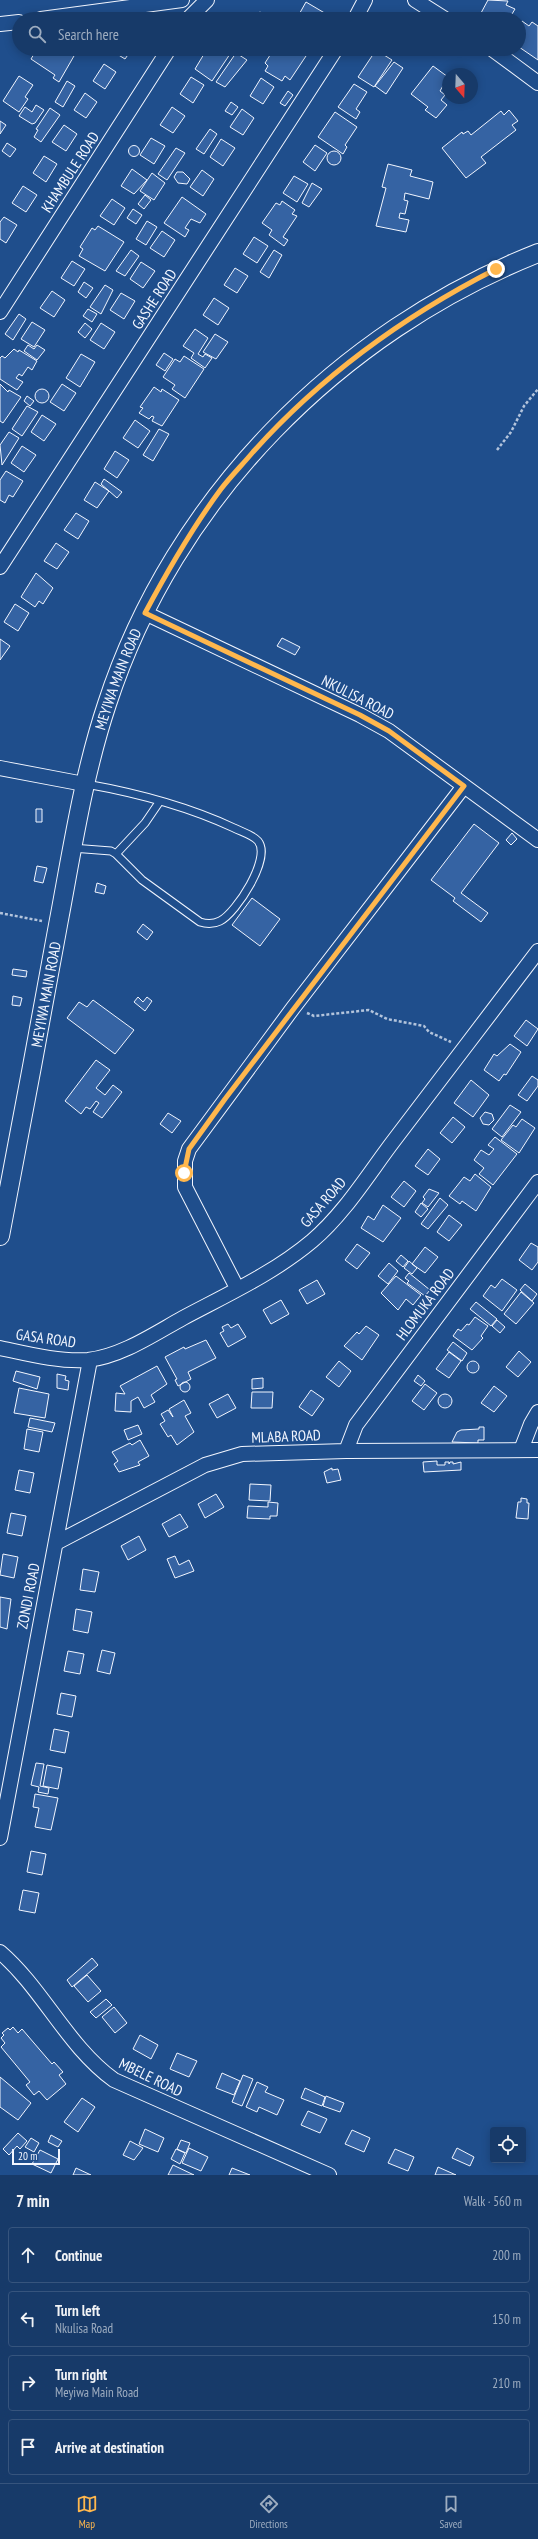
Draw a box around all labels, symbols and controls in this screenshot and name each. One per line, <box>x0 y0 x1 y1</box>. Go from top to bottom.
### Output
search box <box>12 12 526 56</box>
icon: search <box>26 23 48 45</box>
text: Search here <box>58 25 119 44</box>
north arrow <box>442 68 478 104</box>
street label: KHAMBULE ROAD <box>37 128 103 216</box>
route end <box>487 260 505 278</box>
street label: GASHE ROAD <box>127 265 181 333</box>
street label: MEYIWA MAIN ROAD <box>90 625 145 732</box>
street label: NKULISA ROAD <box>319 671 398 723</box>
street label: MEYIWA MAIN ROAD <box>26 940 64 1049</box>
route start <box>175 1164 193 1182</box>
street label: GASA ROAD <box>296 1173 350 1231</box>
street label: HLOMUKA ROAD <box>392 1264 458 1344</box>
street label: GASA ROAD <box>15 1324 77 1352</box>
street label: MLABA ROAD <box>251 1425 321 1447</box>
street label: ZONDI ROAD <box>12 1561 44 1631</box>
street label: MBELE ROAD <box>116 2053 186 2101</box>
map controls <box>490 2127 526 2163</box>
button: locate <box>490 2127 526 2163</box>
scale bar <box>12 2147 60 2166</box>
text: 20 m <box>18 2149 37 2163</box>
text: 7 min <box>16 2190 50 2212</box>
text: Walk · 560 m <box>464 2193 522 2210</box>
icon: ahead <box>17 2244 39 2266</box>
text: Continue <box>55 2246 102 2265</box>
text: 200 m <box>492 2247 521 2264</box>
text: Turn left <box>55 2301 100 2320</box>
icon: left <box>17 2308 39 2330</box>
text: 150 m <box>492 2311 521 2328</box>
text: Nkulisa Road <box>55 2320 113 2337</box>
text: Turn right <box>55 2365 107 2384</box>
icon: right <box>17 2372 39 2394</box>
text: 210 m <box>492 2375 521 2392</box>
text: Meyiwa Main Road <box>55 2384 139 2401</box>
icon: arrive <box>17 2436 39 2458</box>
text: Arrive at destination <box>55 2438 164 2457</box>
tab: Map <box>76 2493 98 2531</box>
tab: Directions <box>250 2493 288 2531</box>
tab: Saved <box>439 2493 462 2531</box>

